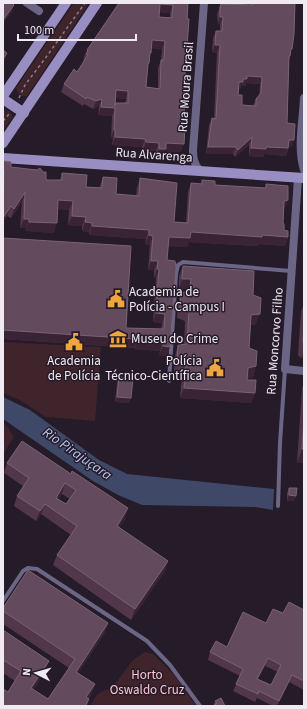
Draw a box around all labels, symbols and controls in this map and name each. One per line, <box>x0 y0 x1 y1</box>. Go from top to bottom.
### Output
scale bar <box>18 16 136 42</box>
text: 100 m <box>24 22 54 39</box>
street label: Rua Moura Brasil <box>174 41 198 133</box>
street label: Rua Alvarenga <box>115 143 193 167</box>
place label: Academia de Polícia - Campus I <box>129 283 225 316</box>
street label: Rua Moncorvo Filho <box>262 287 288 395</box>
public building icon: Academia de Polícia - Campus I <box>106 289 126 309</box>
museum icon: Museu do Crime <box>108 329 128 349</box>
place label: Museu do Crime <box>131 330 218 348</box>
public building icon: Academia de Polícia <box>64 332 84 352</box>
place label: Academia de Polícia <box>47 352 101 385</box>
place label: Polícia Técnico-Científica <box>105 352 202 385</box>
public building icon: Polícia Técnico-Científica <box>205 358 225 378</box>
water label: Rio Pirajuçara <box>38 423 116 486</box>
north arrow <box>16 653 56 693</box>
park label: Horto Oswaldo Cruz <box>110 666 185 699</box>
text: N <box>19 668 34 676</box>

